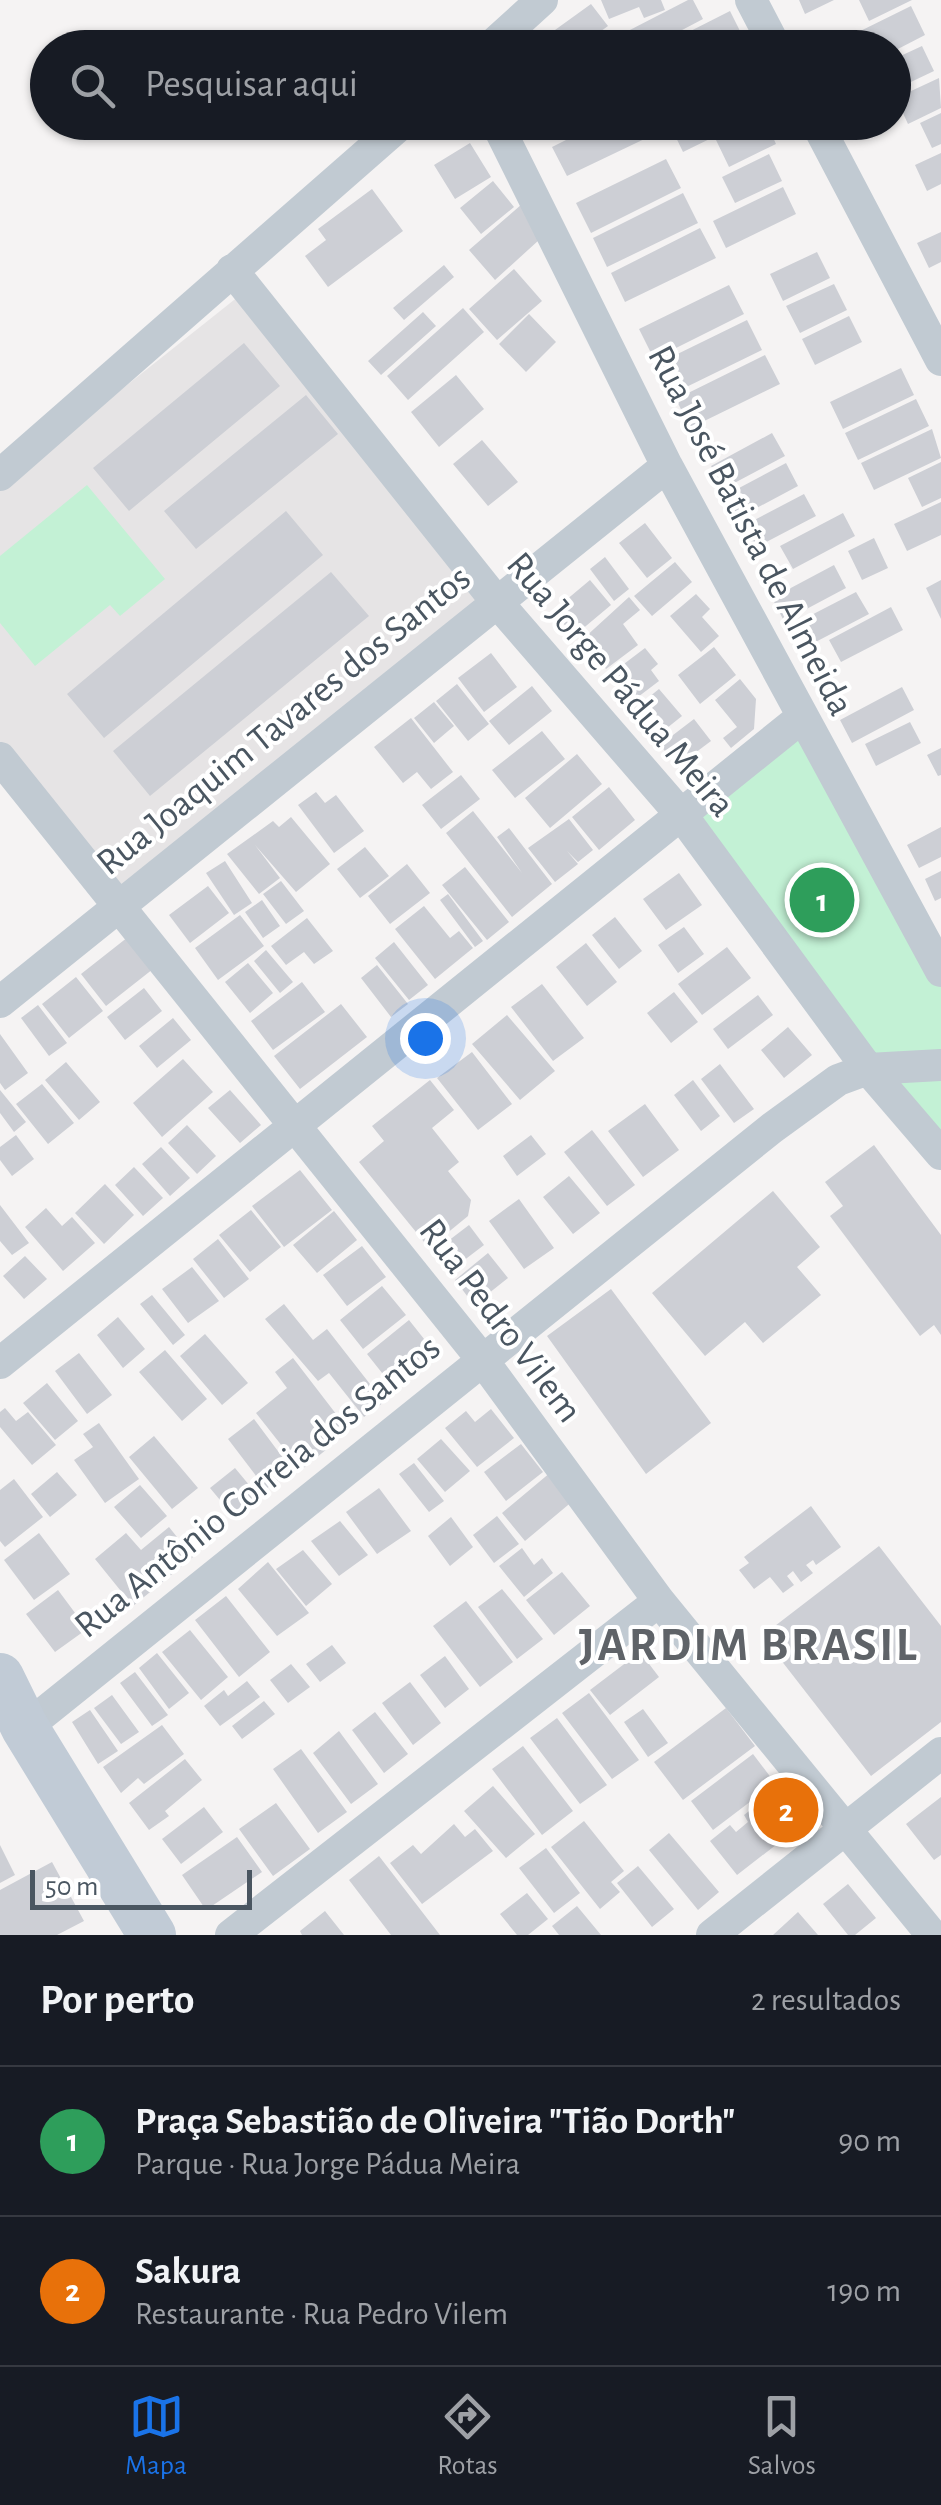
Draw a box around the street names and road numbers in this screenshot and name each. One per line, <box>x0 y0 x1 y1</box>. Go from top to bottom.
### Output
street label: Rua José Batista de Almeida <box>640 340 860 722</box>
street label: Rua Jorge Pádua Meira <box>499 546 741 824</box>
street label: Rua Joaquim Tavares dos Santos <box>90 559 478 883</box>
street label: Rua Pedro Vilem <box>411 1212 589 1430</box>
street label: Rua Antônio Correia dos Santos <box>68 1328 448 1646</box>

